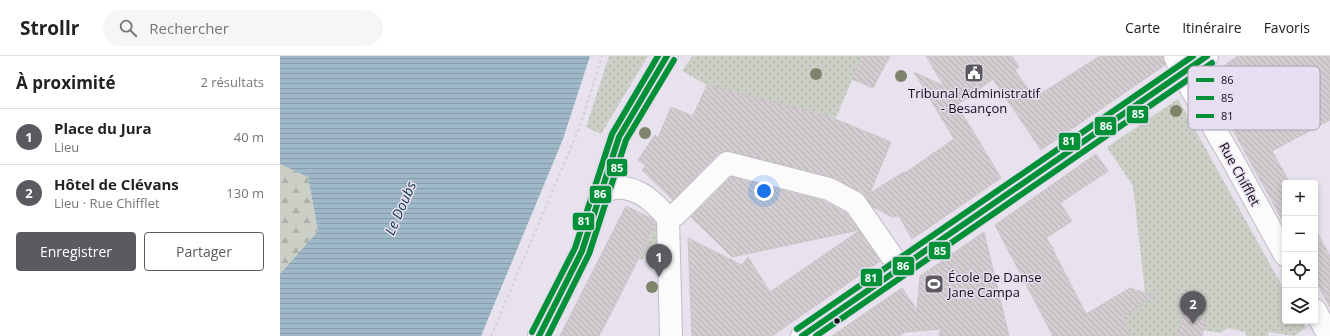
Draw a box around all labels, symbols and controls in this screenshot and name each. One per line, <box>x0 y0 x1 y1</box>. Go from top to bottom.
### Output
search box <box>103 10 383 46</box>
text: Strollr <box>20 15 79 41</box>
icon: search <box>117 17 139 39</box>
text: Rechercher <box>149 18 229 38</box>
text: Carte <box>1125 18 1160 37</box>
text: Itinéraire <box>1182 18 1242 37</box>
text: Favoris <box>1264 18 1310 37</box>
public building icon: Tribunal Administratif - Besançon <box>963 62 985 84</box>
legend <box>1188 66 1320 130</box>
text: À proximité <box>16 71 115 94</box>
text: 86 <box>1221 72 1234 87</box>
text: 2 résultats <box>200 73 264 91</box>
place label: Tribunal Administratif - Besançon <box>908 84 1041 117</box>
text: 85 <box>1221 90 1234 105</box>
line badge: 85 <box>1126 105 1149 124</box>
text: 85 <box>1132 106 1144 121</box>
text: 81 <box>1221 108 1234 123</box>
line badge: 86 <box>1094 116 1117 136</box>
text: Place du Jura <box>54 118 151 138</box>
text: 86 <box>1100 118 1112 133</box>
text: 1 <box>25 128 33 146</box>
text: 40 m <box>234 128 264 146</box>
line badge: 81 <box>1058 132 1081 151</box>
text: 81 <box>1063 133 1075 148</box>
text: Lieu <box>54 138 79 156</box>
street label: Rue Chifflet <box>1215 139 1265 209</box>
line badge: 85 <box>606 158 628 177</box>
text: 85 <box>611 160 623 175</box>
text: Hôtel de Clévans <box>54 174 179 194</box>
water label: Le Doubs <box>380 178 420 238</box>
map controls <box>1282 180 1318 324</box>
button: + <box>1282 180 1318 216</box>
your location <box>754 181 774 201</box>
text: 2 <box>25 184 33 202</box>
text: 130 m <box>226 184 264 202</box>
line badge: 86 <box>589 185 612 204</box>
text: 86 <box>594 186 606 201</box>
text: Lieu · Rue Chifflet <box>54 194 160 212</box>
line badge: 81 <box>572 212 595 231</box>
text: 81 <box>578 213 590 228</box>
button: − <box>1282 216 1318 252</box>
button: Enregistrer <box>16 232 136 271</box>
button: Partager <box>144 232 264 271</box>
line badge: 85 <box>928 241 951 260</box>
text: 85 <box>934 243 946 258</box>
pin: 1 <box>646 244 672 277</box>
button: locate <box>1282 252 1318 288</box>
line badge: 86 <box>892 256 915 276</box>
text: 86 <box>897 258 909 273</box>
line badge: 81 <box>860 268 883 287</box>
place label: École De Danse Jane Campa <box>946 268 1041 301</box>
text: 81 <box>865 270 877 285</box>
sports icon: École De Danse Jane Campa <box>923 273 945 295</box>
button: layers <box>1282 288 1318 324</box>
pin: 2 <box>1180 291 1206 324</box>
unlabelled marker <box>832 316 842 326</box>

